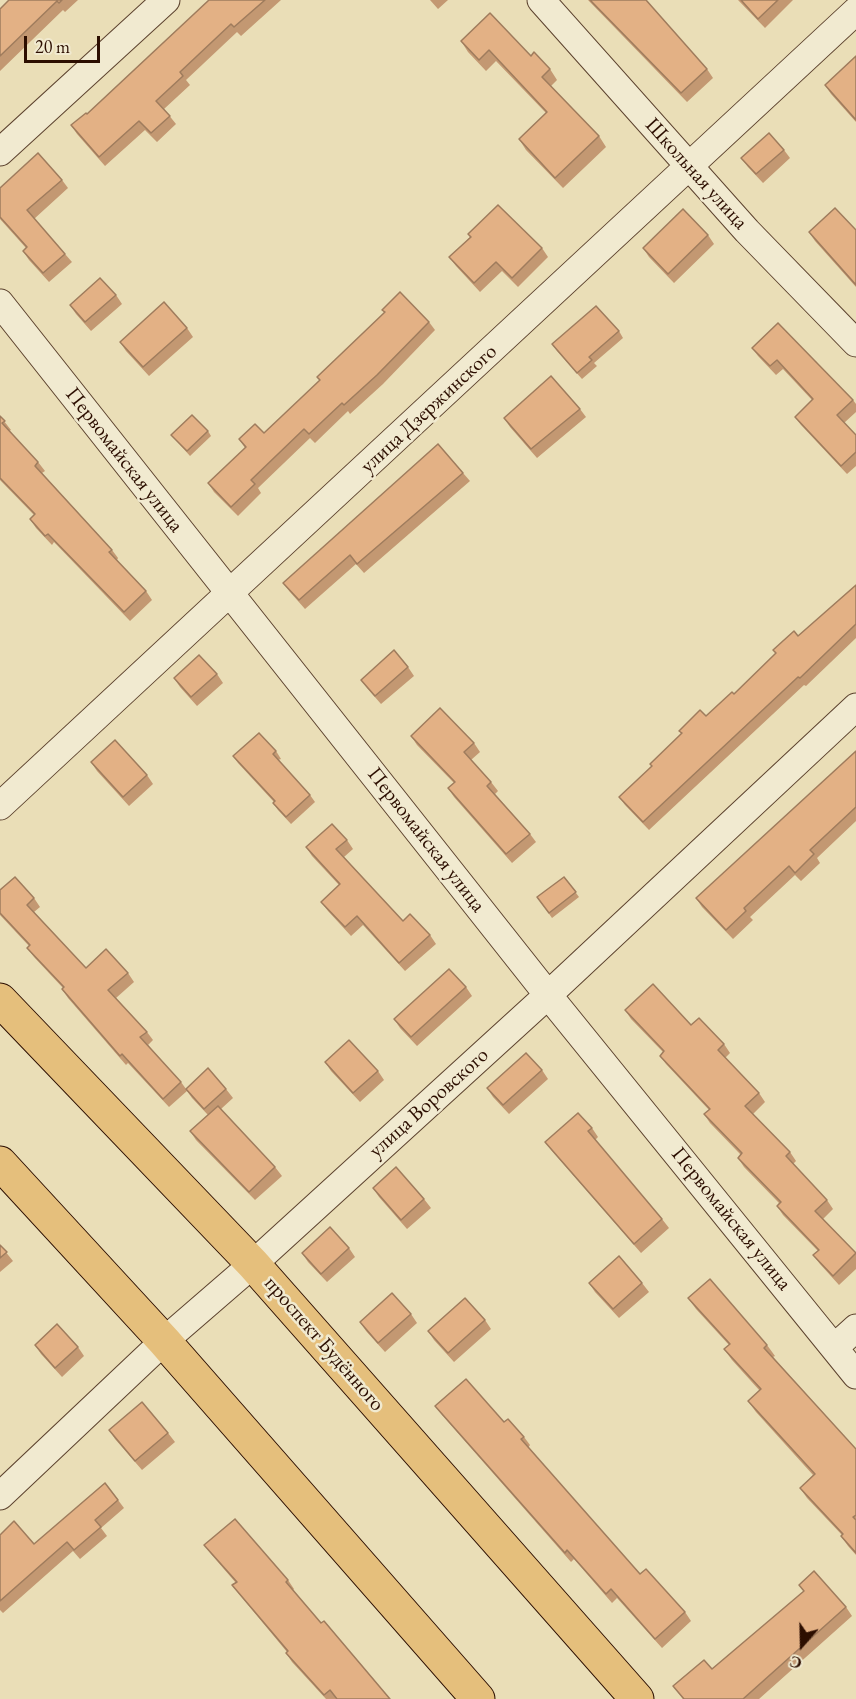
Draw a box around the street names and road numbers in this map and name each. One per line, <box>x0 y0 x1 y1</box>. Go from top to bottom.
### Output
street label: Школьная улица <box>639 113 753 235</box>
street label: улица Дзержинского <box>356 339 502 479</box>
street label: Первомайская улица <box>60 382 188 538</box>
street label: Первомайская улица <box>362 762 490 918</box>
street label: улица Воровского <box>364 1043 494 1163</box>
street label: Первомайская улица <box>665 1142 797 1296</box>
street label: проспект Будённого <box>259 1271 389 1417</box>

